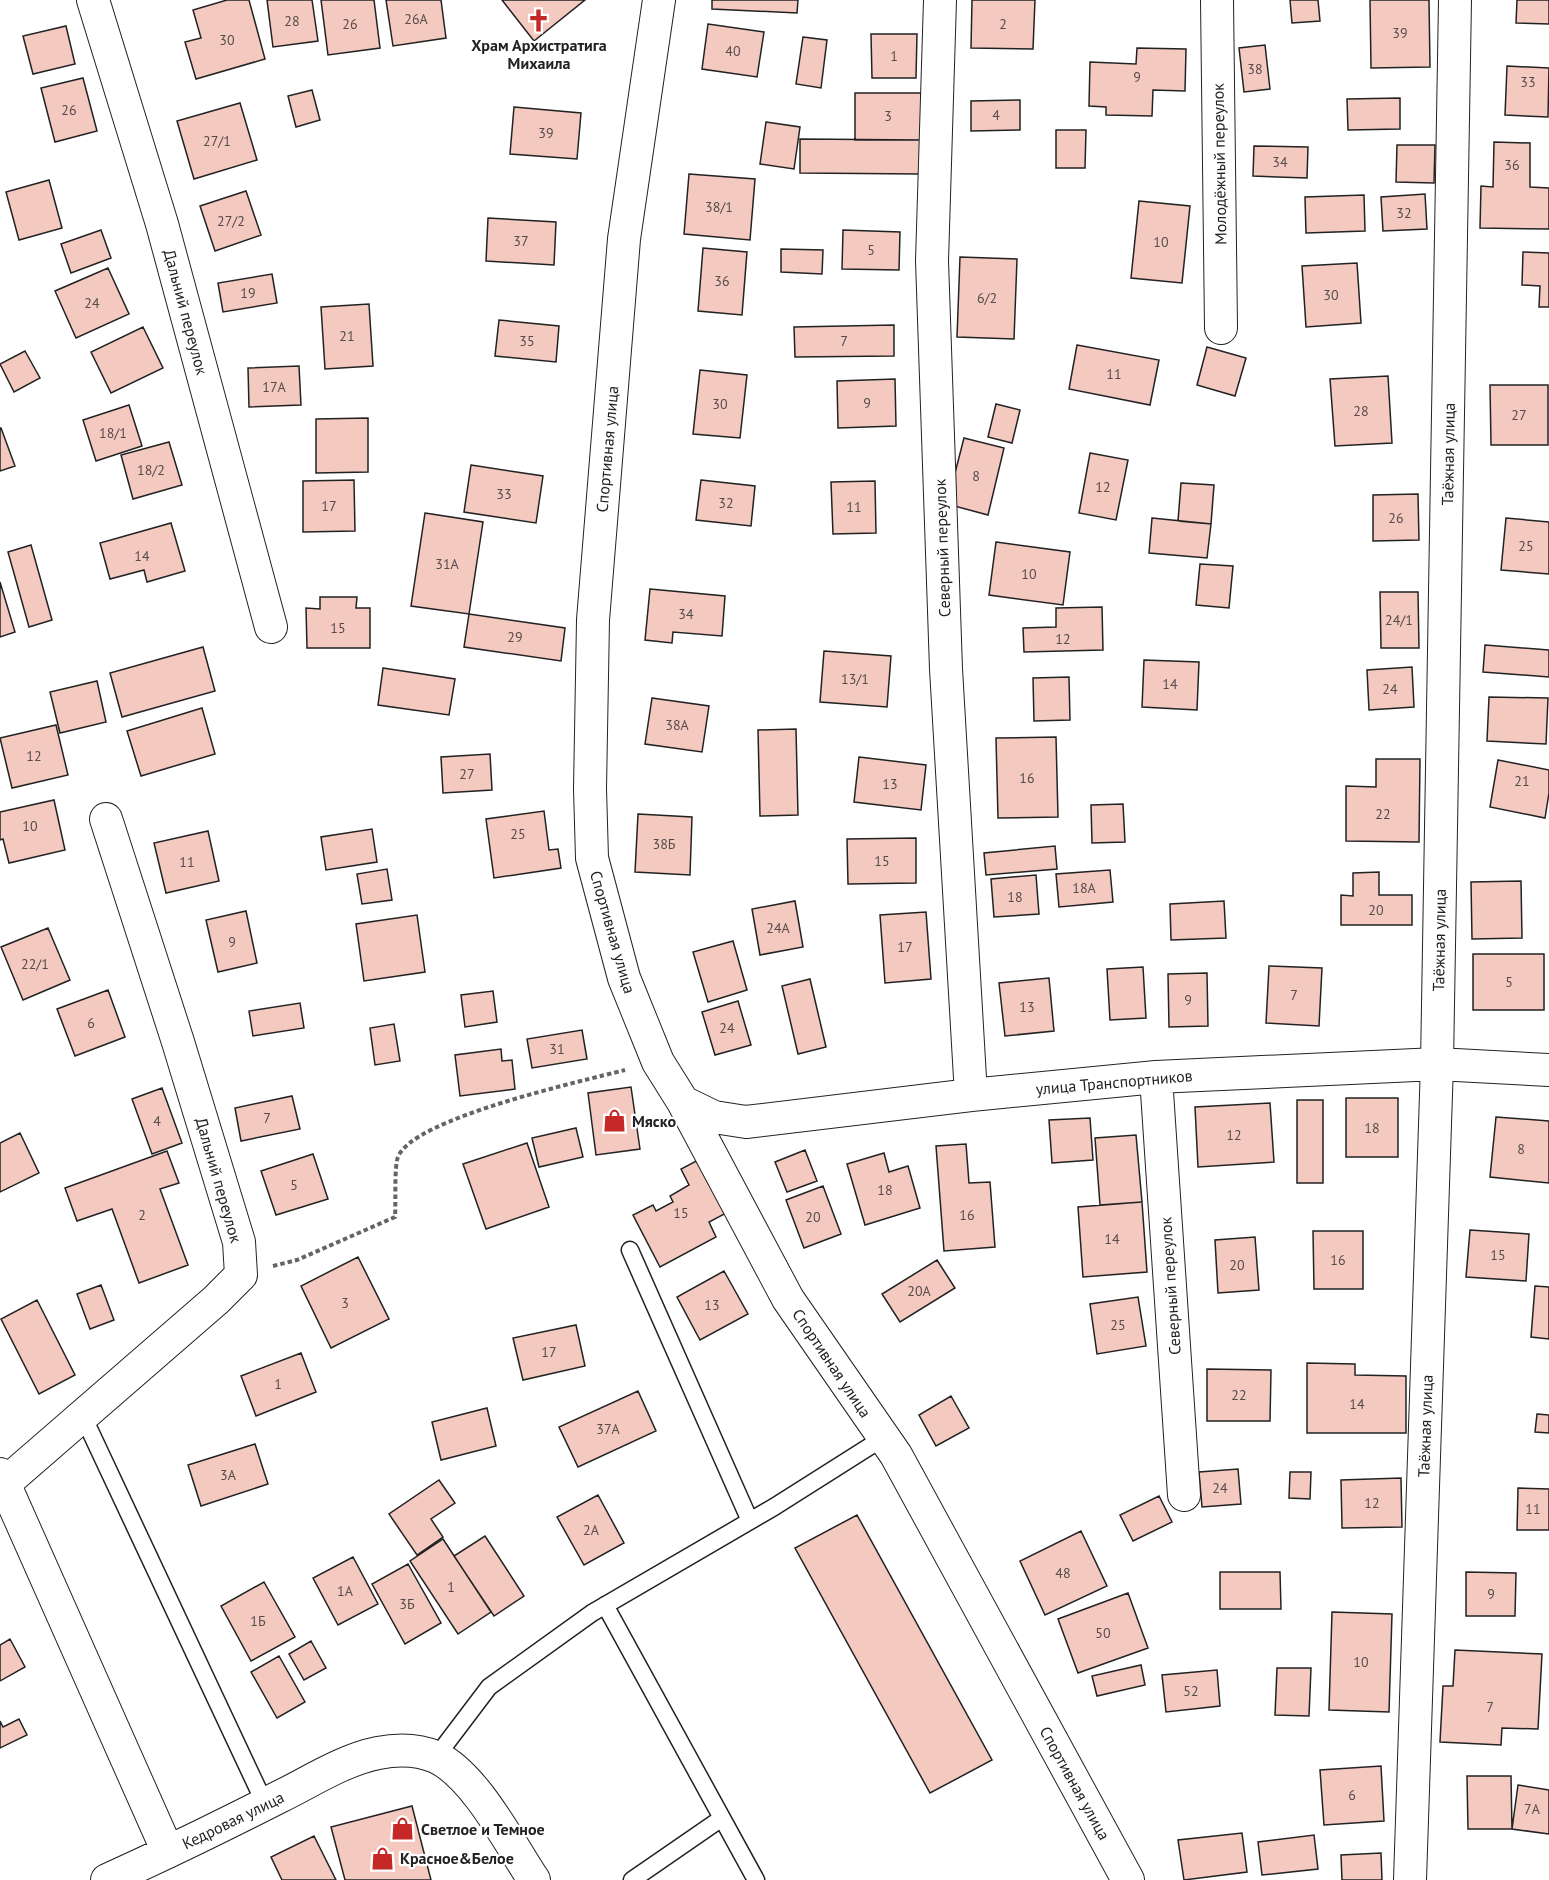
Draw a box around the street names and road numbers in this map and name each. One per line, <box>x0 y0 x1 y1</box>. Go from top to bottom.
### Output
street label: Молодёжный переулок <box>1208 83 1230 245</box>
street label: Дальний переулок <box>160 247 212 377</box>
street label: Спортивная улица <box>592 385 622 513</box>
street label: Таёжная улица <box>1437 402 1459 506</box>
street label: Северный переулок <box>930 478 954 618</box>
street label: Спортивная улица <box>586 868 640 996</box>
street label: Таёжная улица <box>1428 888 1450 992</box>
street label: улица Транспортников <box>1035 1065 1193 1099</box>
street label: Дальний переулок <box>192 1115 247 1245</box>
street label: Северный переулок <box>1155 1216 1185 1356</box>
street label: Спортивная улица <box>788 1305 876 1421</box>
street label: Таёжная улица <box>1413 1374 1437 1478</box>
street label: Спортивная улица <box>1035 1723 1115 1843</box>
street label: Кедровая улица <box>179 1787 287 1853</box>

